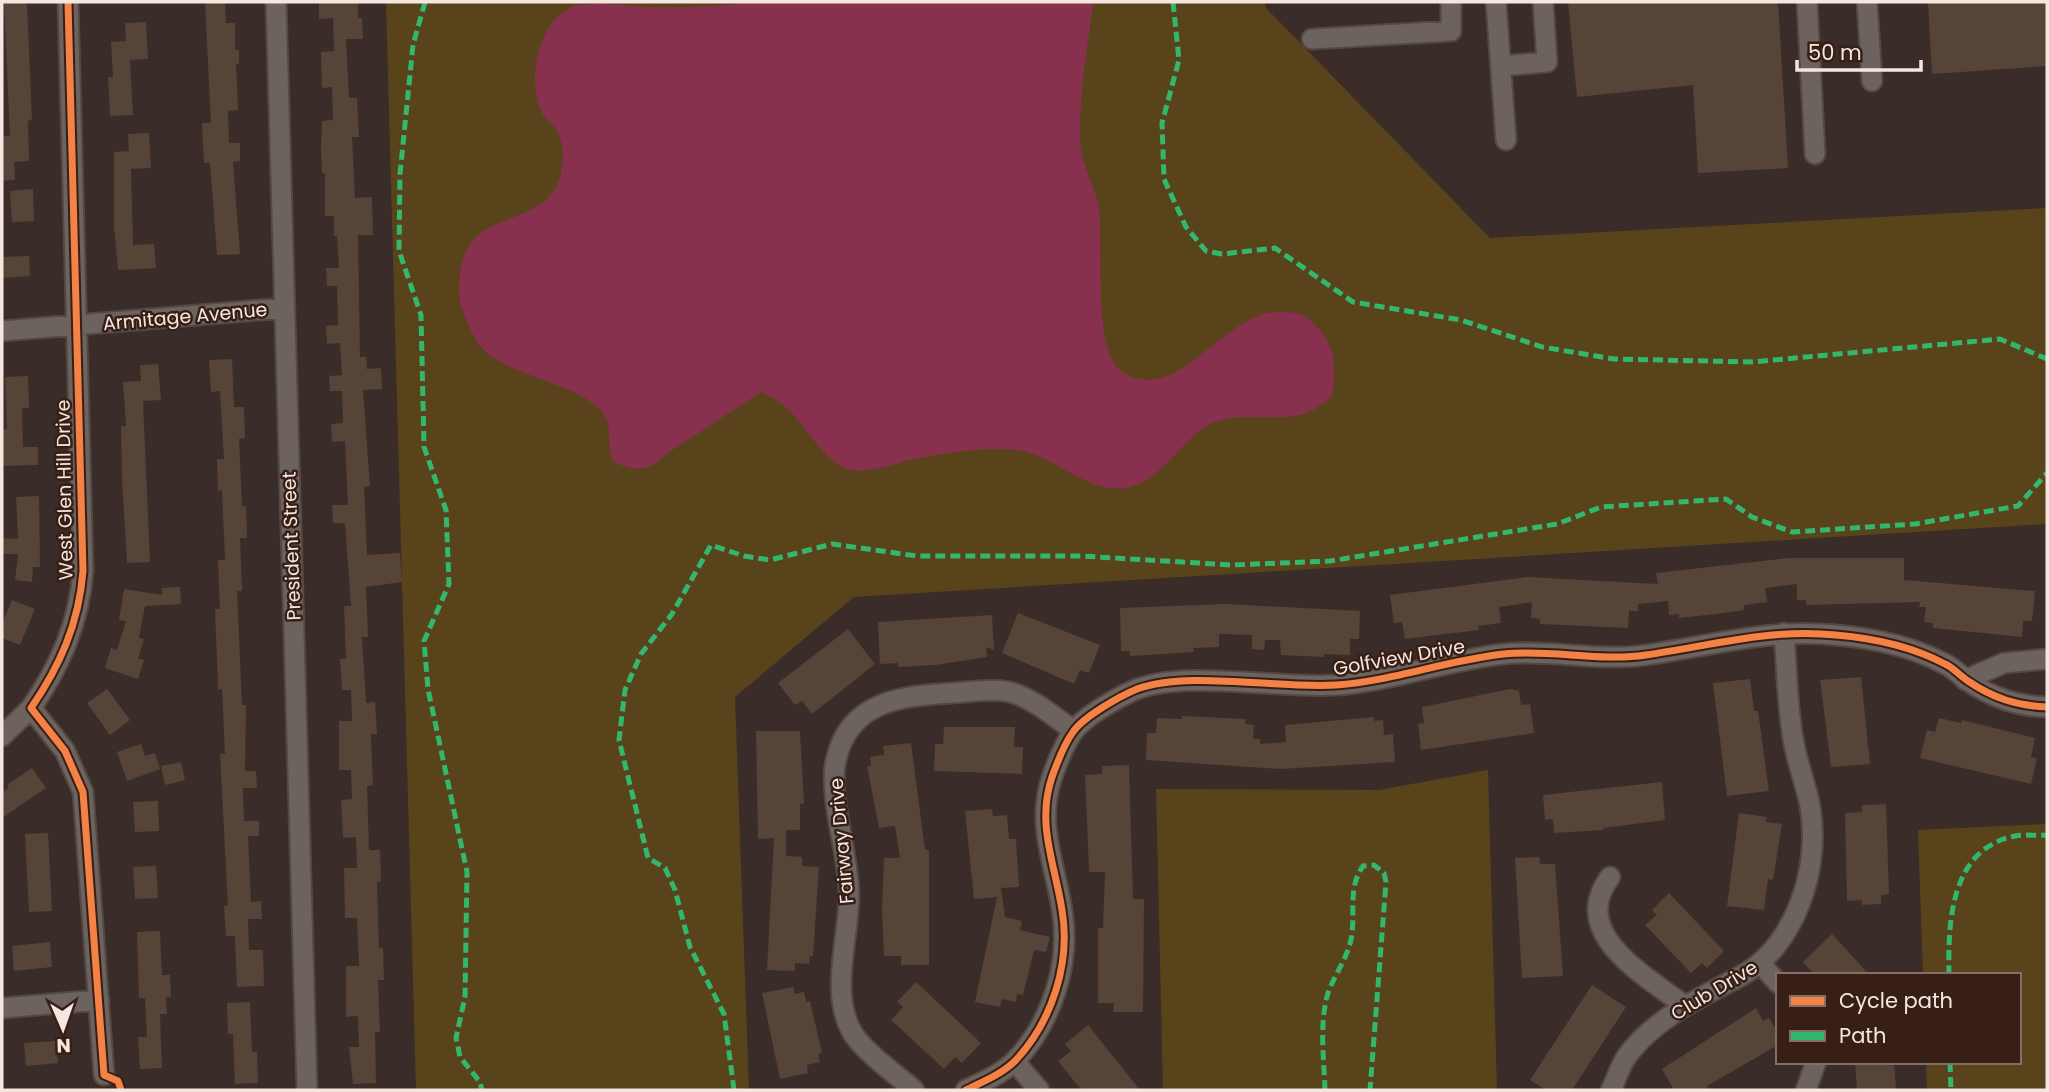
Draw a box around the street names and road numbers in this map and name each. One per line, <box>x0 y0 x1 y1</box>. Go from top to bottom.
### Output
street label: Armitage Avenue <box>102 296 268 337</box>
street label: West Glen Hill Drive <box>49 399 80 581</box>
street label: President Street <box>275 471 308 621</box>
street label: Golfview Drive <box>1331 633 1467 682</box>
street label: Fairway Drive <box>823 777 860 905</box>
street label: Club Drive <box>1666 954 1763 1027</box>

